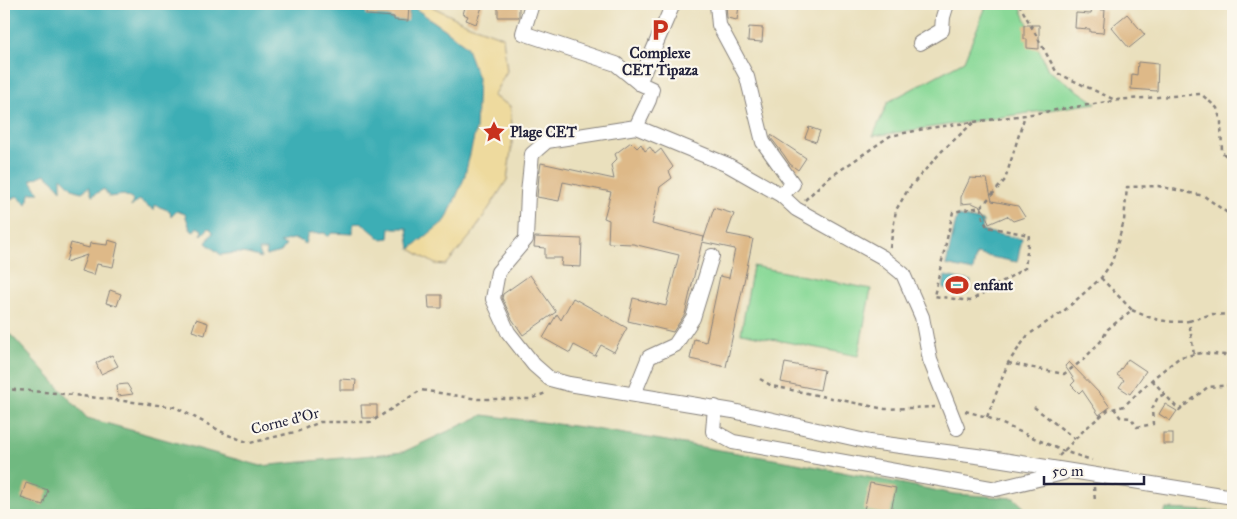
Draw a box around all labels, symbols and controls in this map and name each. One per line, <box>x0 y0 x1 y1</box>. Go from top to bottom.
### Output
parking icon: Complexe CET Tipaza <box>647 17 673 43</box>
place label: Complexe CET Tipaza <box>622 44 699 80</box>
place icon: Plage CET <box>481 119 507 145</box>
place label: Plage CET <box>510 123 577 142</box>
sports icon: enfant <box>944 272 970 298</box>
place label: enfant <box>974 276 1014 294</box>
street label: Corne d'Or <box>249 404 321 438</box>
scale bar <box>1044 454 1144 486</box>
text: 50 m <box>1052 462 1084 480</box>

